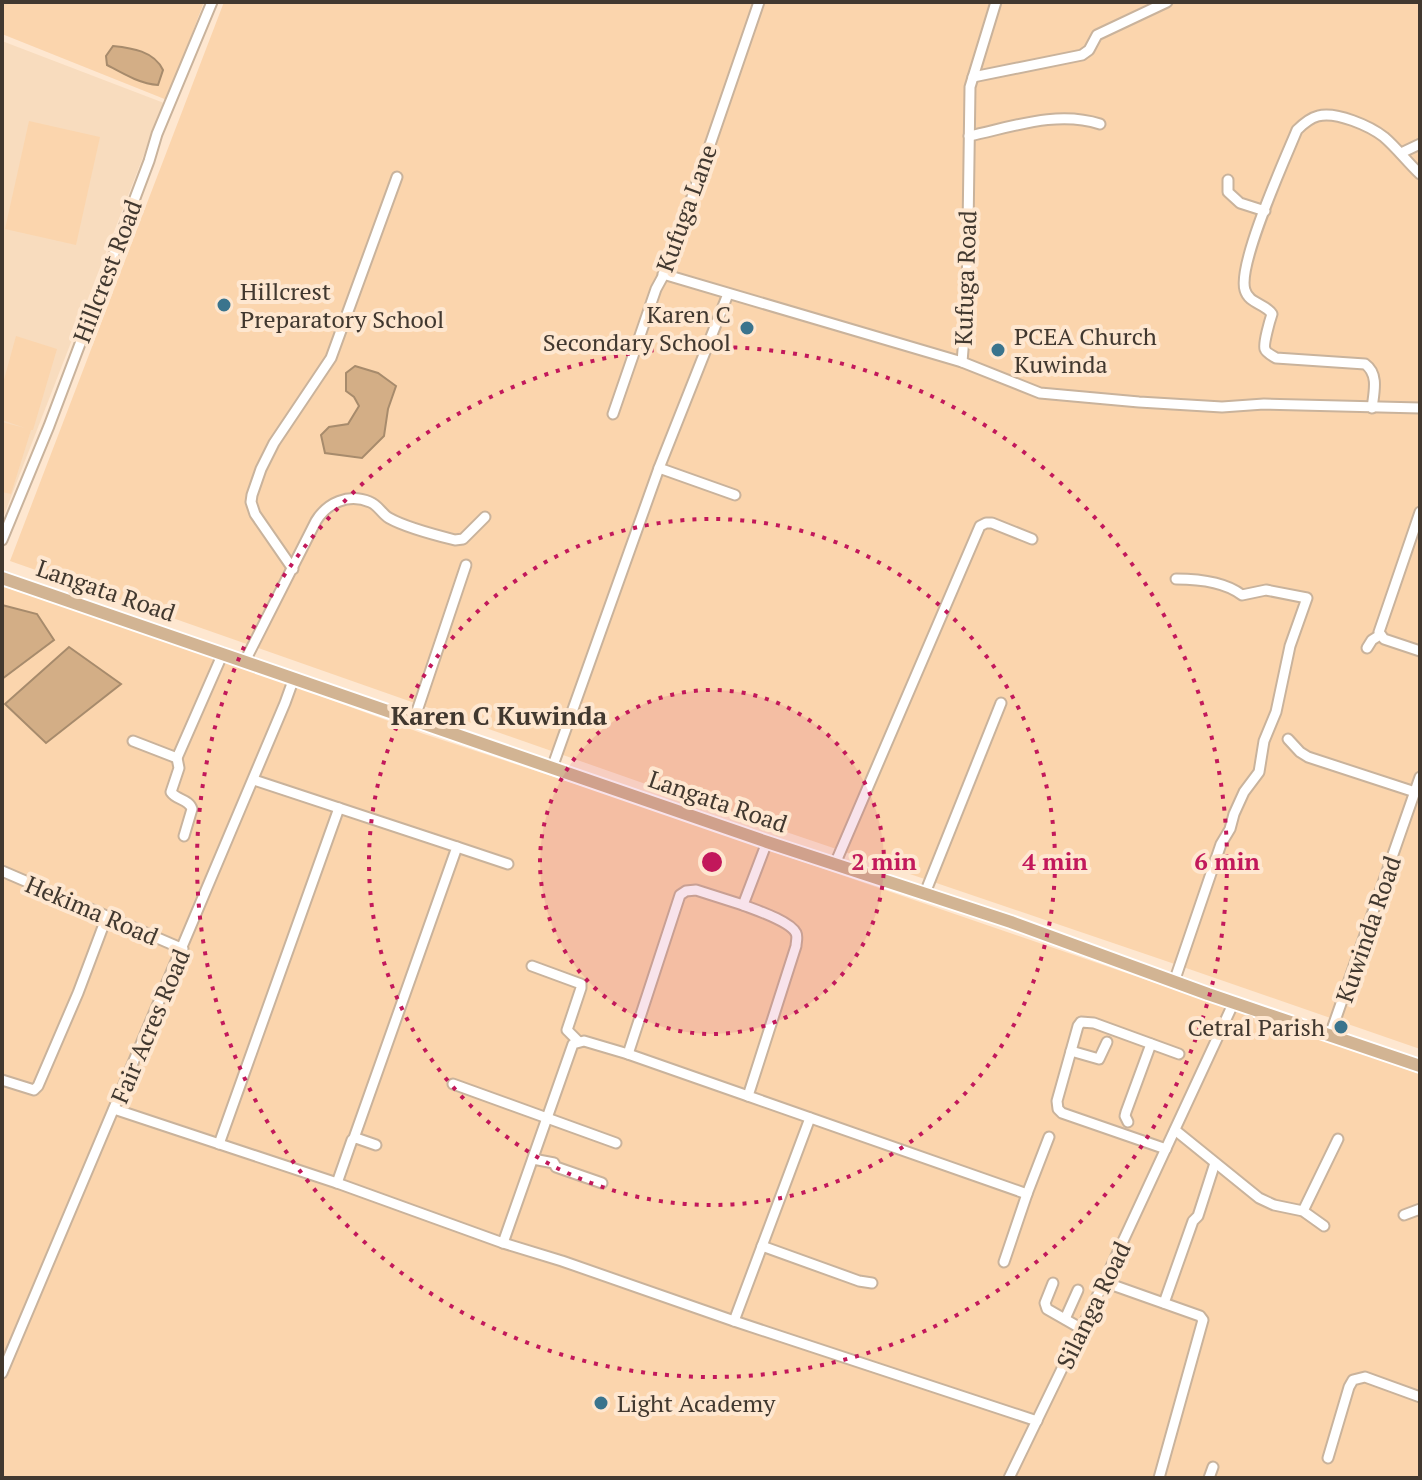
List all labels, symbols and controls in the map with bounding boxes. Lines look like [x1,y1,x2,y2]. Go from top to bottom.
street label: Kufuga Lane [648,140,724,276]
street label: Hillcrest Road [65,195,149,347]
street label: Kufuga Road [947,210,983,346]
place label: Hillcrest Preparatory School [240,275,444,335]
marker: Hillcrest Preparatory School [215,296,233,314]
place label: Karen C Secondary School [543,298,731,358]
marker: Karen C Secondary School [738,319,756,337]
place label: PCEA Church Kuwinda [1014,320,1157,380]
marker: PCEA Church Kuwinda [989,341,1007,359]
street label: Langata Road [32,551,180,629]
district label: Karen C Kuwinda [391,698,608,732]
street label: Langata Road [644,762,792,840]
text: 2 min [851,845,917,877]
text: 4 min [1022,845,1088,877]
text: 6 min [1194,845,1260,877]
centre of rings [698,848,726,876]
street label: Kuwinda Road [1328,851,1408,1007]
street label: Hekima Road [21,868,163,952]
street label: Fair Acres Road [103,944,197,1108]
place label: Cetral Parish [1187,1011,1325,1043]
marker: Cetral Parish [1332,1018,1350,1036]
street label: Silanga Road [1048,1236,1138,1374]
place label: Light Academy [617,1387,776,1419]
marker: Light Academy [592,1394,610,1412]

